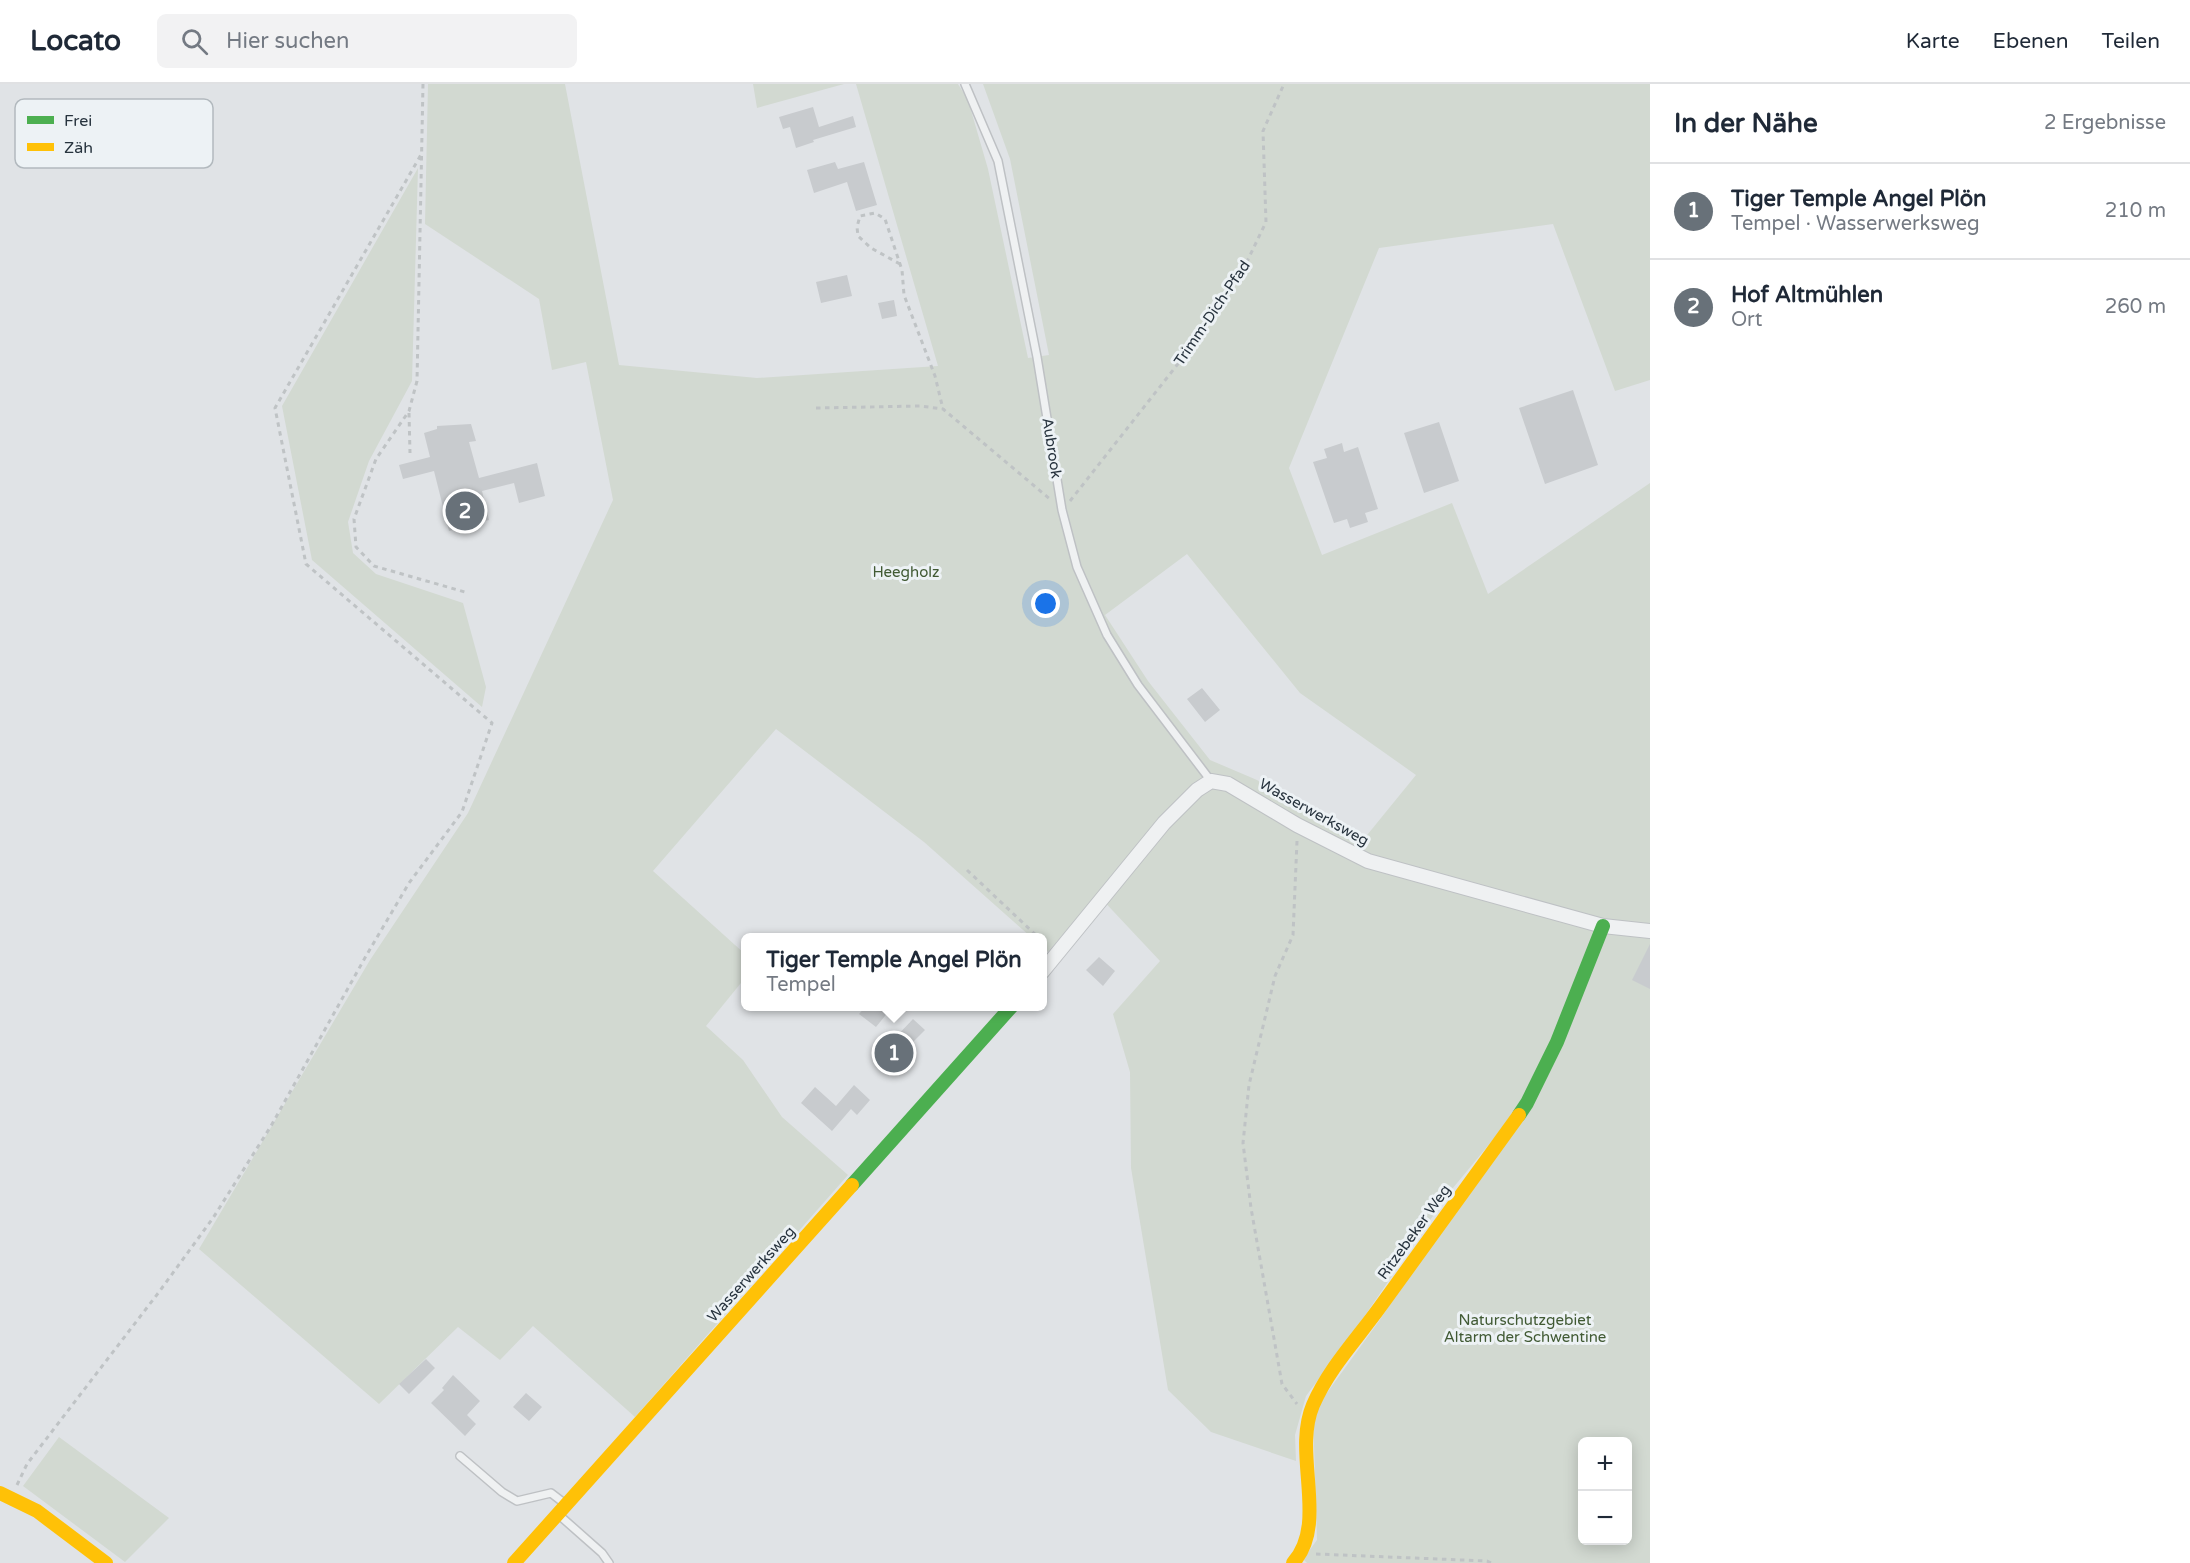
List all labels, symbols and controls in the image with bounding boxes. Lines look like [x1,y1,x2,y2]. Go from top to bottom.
search box [157,14,577,68]
text: Locato [30,24,121,58]
icon: search [178,25,211,58]
text: Hier suchen [226,28,349,54]
text: Karte [1906,29,1960,54]
text: Ebenen [1993,29,2069,54]
text: Teilen [2102,29,2160,54]
legend [15,99,213,168]
text: In der Nähe [1674,108,1818,139]
text: Frei [64,111,92,131]
text: 2 Ergebnisse [2044,111,2166,135]
text: Zäh [64,138,93,158]
text: Tiger Temple Angel Plön [1731,186,1986,212]
text: 1 [1687,199,1700,223]
text: 210 m [2105,199,2166,223]
text: Tempel · Wasserwerksweg [1731,212,1980,236]
street label: Trimm-Dich-Pfad [1170,257,1254,369]
text: Hof Altmühlen [1731,282,1883,308]
text: 2 [1687,295,1700,319]
text: 260 m [2105,295,2166,319]
text: Ort [1731,308,1762,332]
street label: Aubrook [1038,416,1066,480]
pin: 2 [446,488,484,534]
park label: Heegholz [872,563,940,581]
your location [1031,589,1060,618]
street label: Wasserwerksweg [1256,774,1372,850]
popup [741,933,1047,1011]
text: Tiger Temple Angel Plön [766,947,1022,973]
text: Tempel [766,973,836,997]
pin: 1 [874,1030,914,1076]
street label: Ritzebeker Weg [1374,1181,1454,1283]
street label: Wasserwerksweg [703,1222,799,1326]
park label: Naturschutzgebiet Altarm der Schwentine [1444,1311,1606,1346]
map controls [1578,1437,1632,1545]
button: + [1578,1437,1632,1491]
button: − [1578,1491,1632,1545]

